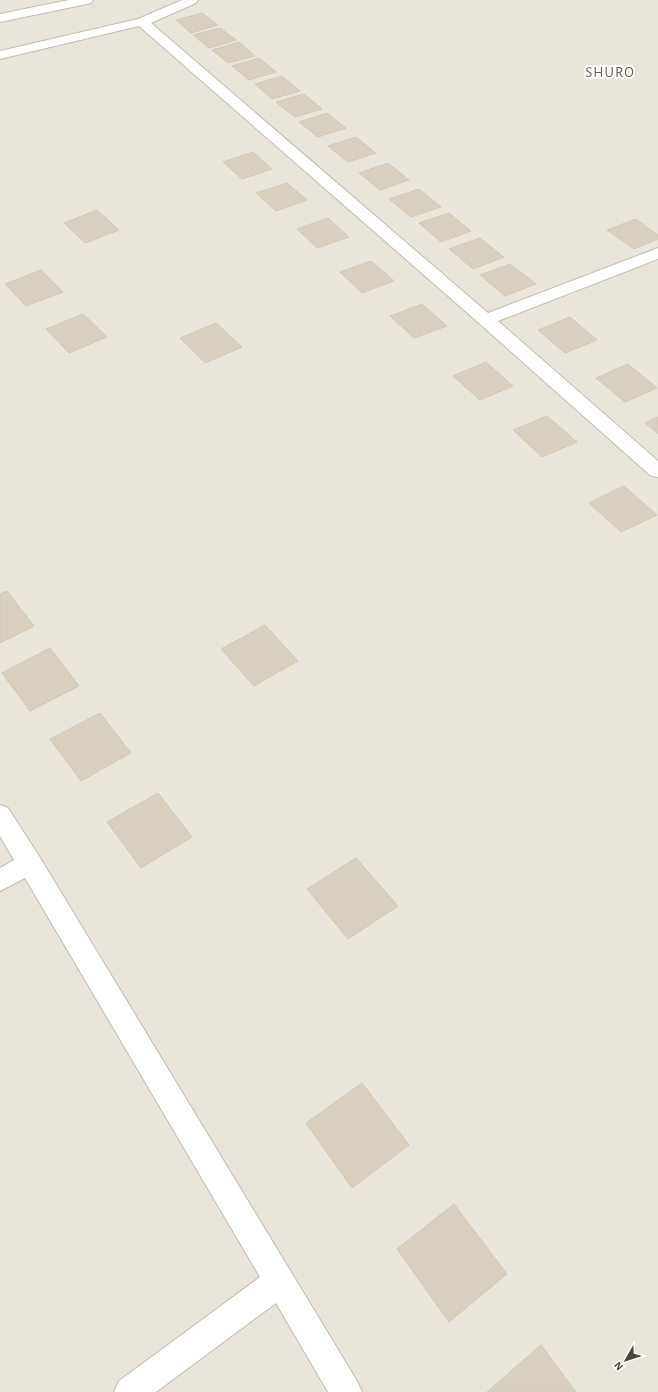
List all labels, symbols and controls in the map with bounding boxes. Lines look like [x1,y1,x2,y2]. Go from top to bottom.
district label: SHURO [585,65,635,80]
north arrow [606,1340,646,1380]
text: N [612,1360,625,1372]

